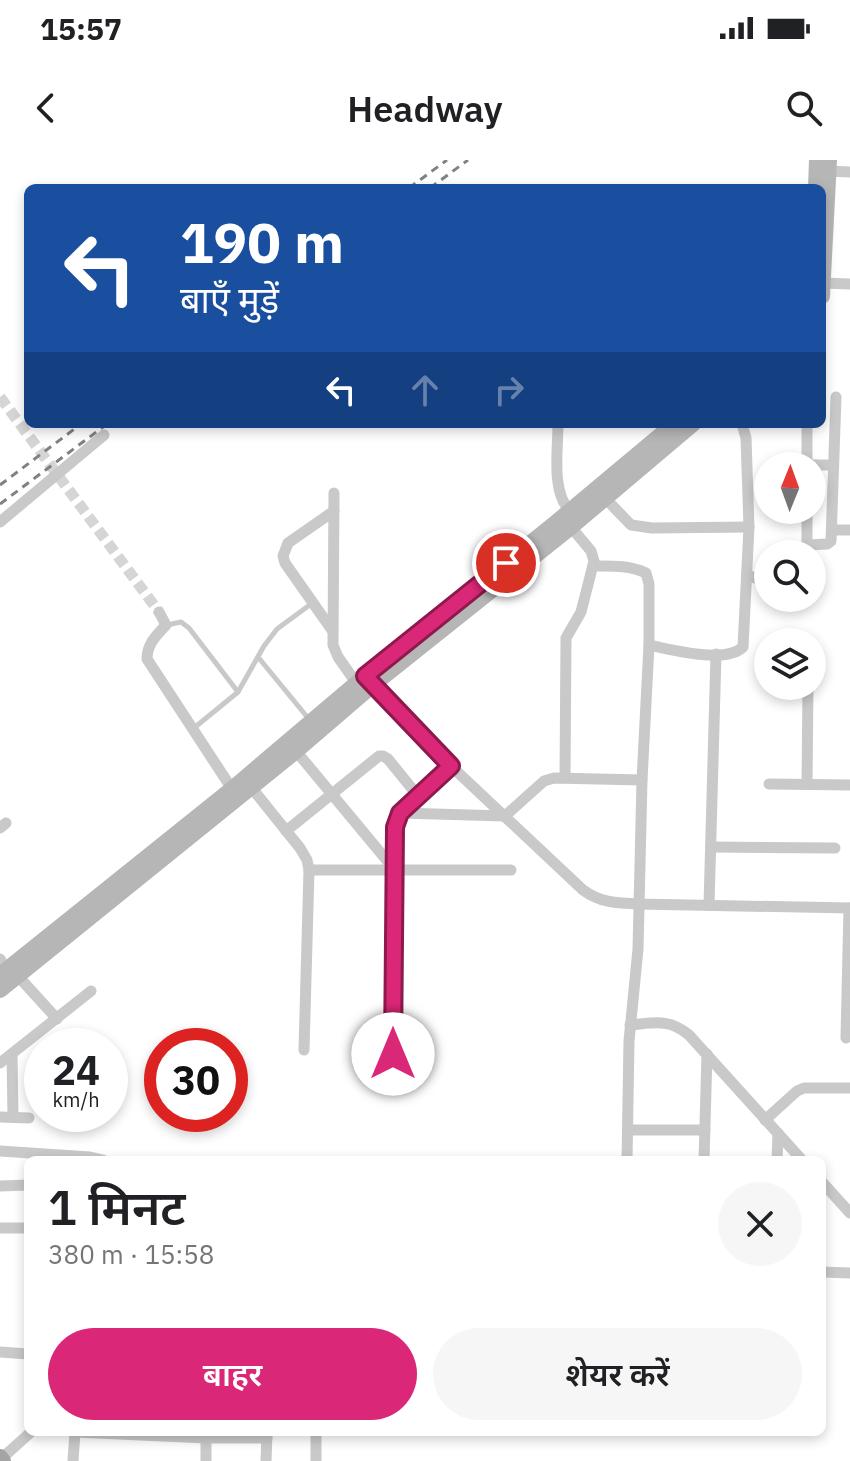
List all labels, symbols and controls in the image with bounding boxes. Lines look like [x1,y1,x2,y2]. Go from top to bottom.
text: 15:57 [40,9,122,48]
text: Headway [347,85,503,132]
icon: back [24,86,68,130]
icon: search [782,86,826,130]
text: 190 m [180,206,344,278]
icon: left [48,216,152,320]
text: बाएँ मुड़ें [180,276,279,323]
icon: left [319,368,363,412]
icon: ahead [403,368,447,412]
icon: right [487,368,531,412]
north arrow [754,452,826,524]
map controls [754,452,826,700]
pin [472,529,540,597]
button: search [754,540,826,612]
icon: arrive [484,541,528,585]
button: layers [754,628,826,700]
position arrow [351,1012,435,1096]
speed limit sign: 30 [144,1028,248,1132]
text: 24 [52,1044,100,1096]
text: km/h [52,1086,100,1113]
text: 1 मिनट [48,1176,186,1238]
button: close [718,1182,802,1266]
text: 380 m · 15:58 [48,1237,214,1271]
button: बाहर [48,1328,417,1420]
button: शेयर करें [433,1328,802,1420]

